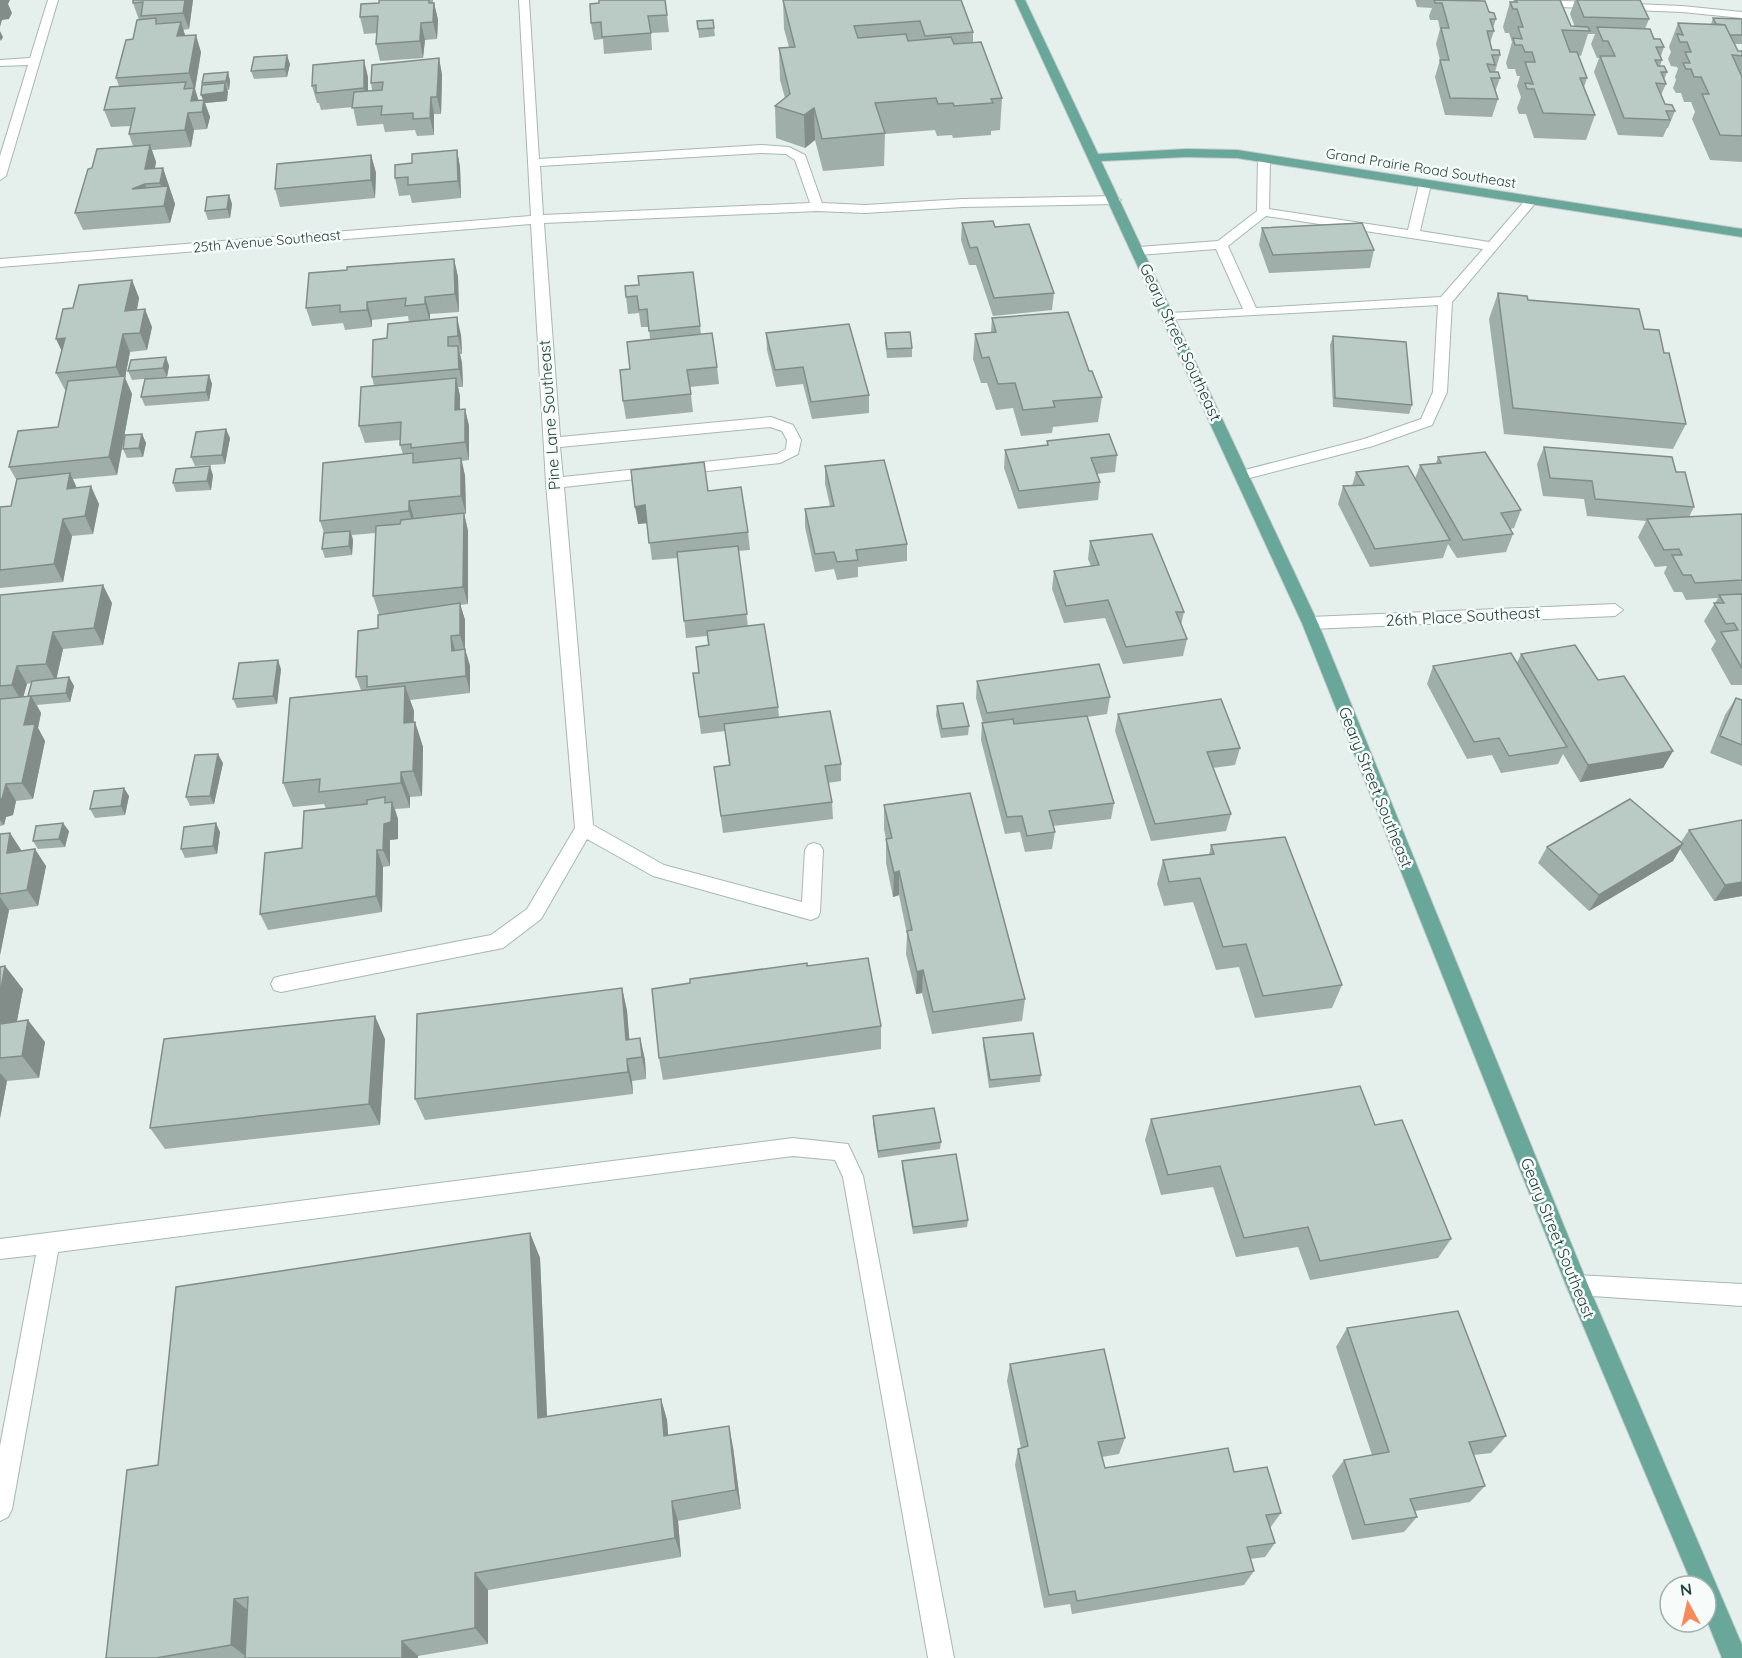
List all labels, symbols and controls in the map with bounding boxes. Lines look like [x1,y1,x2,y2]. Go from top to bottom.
street label: Grand Prairie Road Southeast [1325,144,1518,192]
street label: 25th Avenue Southeast [192,226,342,256]
street label: Geary Street Southeast [1136,260,1226,424]
street label: Pine Lane Southeast [534,339,564,491]
street label: 26th Place Southeast [1385,602,1541,630]
street label: Geary Street Southeast [1335,704,1417,870]
street label: Geary Street Southeast [1517,1155,1599,1321]
north arrow [1658,1574,1718,1634]
text: N [1679,1578,1693,1600]

